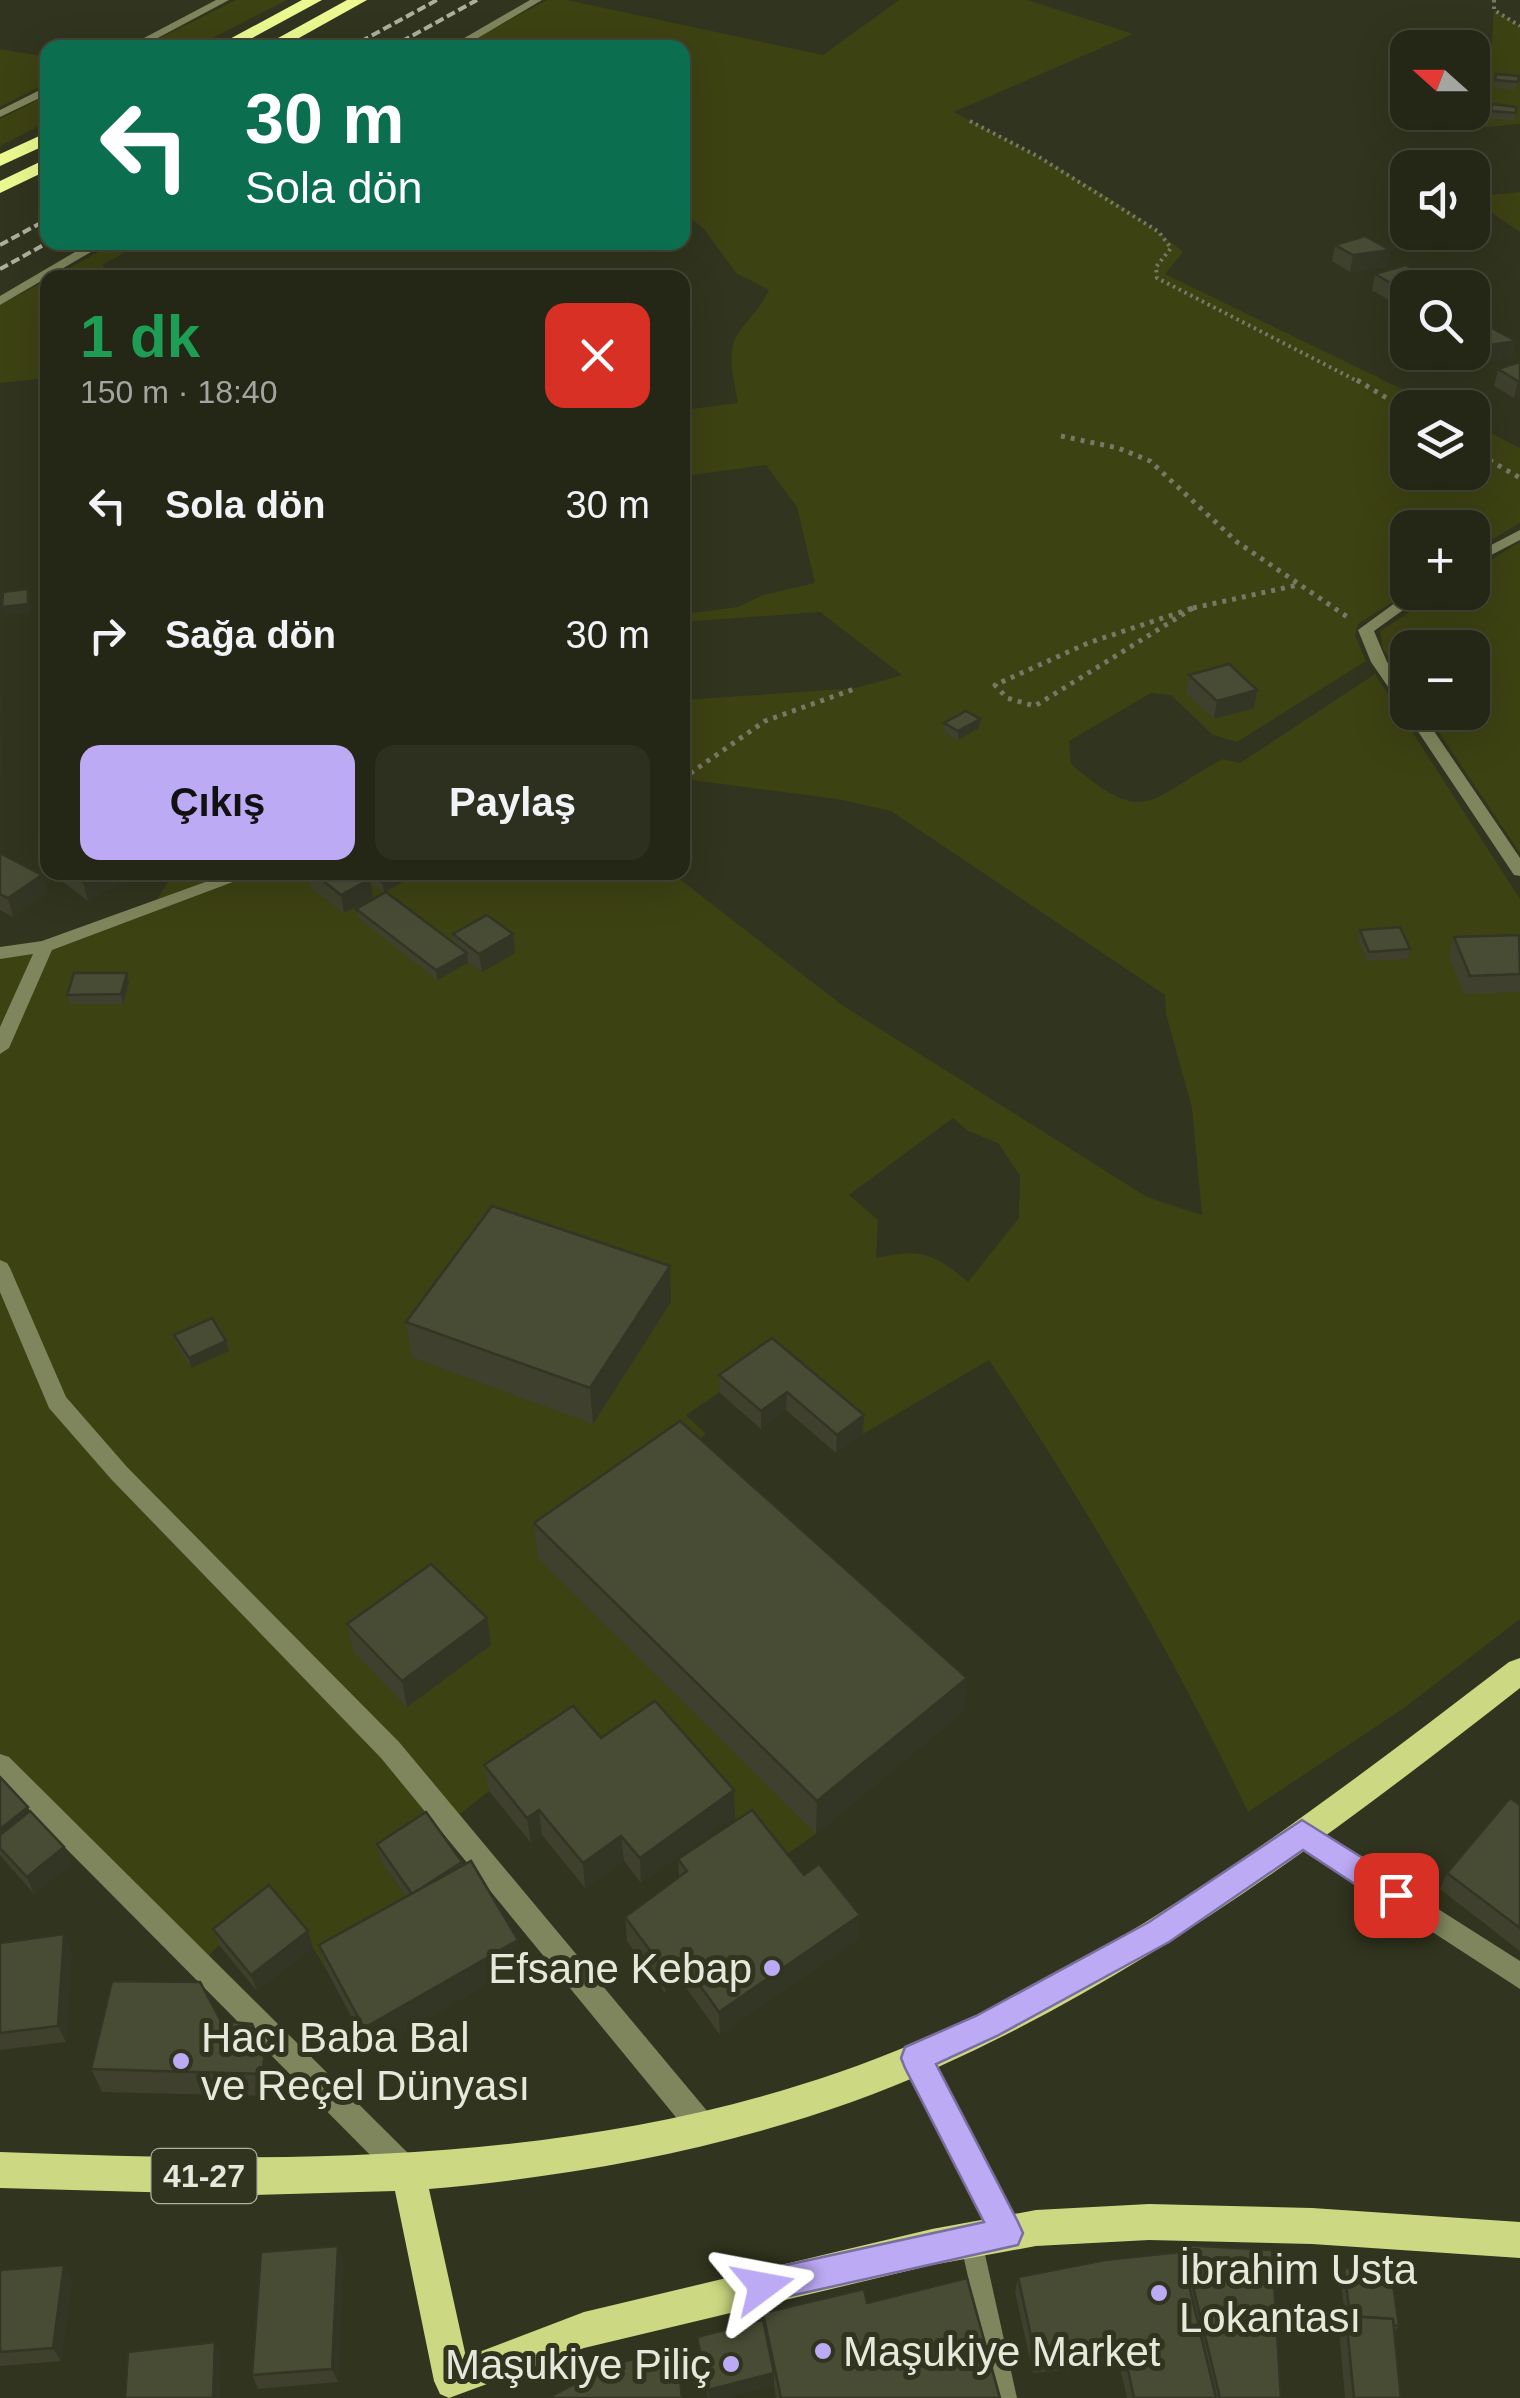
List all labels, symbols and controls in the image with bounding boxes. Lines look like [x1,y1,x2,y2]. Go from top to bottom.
north arrow [1390,30,1490,130]
map controls [1390,30,1490,730]
icon: left [80,80,210,210]
text: 30 m [245,80,405,158]
button: sound [1390,150,1490,250]
text: Sola dön [245,162,423,213]
button: search [1390,270,1490,370]
text: 1 dk [80,303,200,370]
button: close [545,303,650,408]
text: 150 m · 18:40 [80,374,277,410]
button: layers [1390,390,1490,490]
icon: left [80,478,135,533]
text: Sola dön [165,484,325,526]
text: 30 m [566,484,650,526]
button: + [1390,510,1490,610]
icon: right [80,608,135,663]
text: Sağa dön [165,614,336,656]
text: 30 m [566,614,650,656]
button: − [1390,630,1490,730]
button: Çıkış [80,745,355,860]
button: Paylaş [375,745,650,860]
pin [1354,1853,1439,1938]
icon: arrive [1369,1868,1424,1923]
place label: Efsane Kebap [488,1945,752,1992]
marker: Efsane Kebap [761,1957,783,1979]
place label: Hacı Baba Bal ve Reçel Dünyası [201,2014,530,2109]
marker: Hacı Baba Bal ve Reçel Dünyası [170,2050,192,2072]
road number: 41-27 [152,2149,256,2203]
position arrow [711,2234,815,2338]
place label: İbrahim Usta Lokantası [1179,2246,1418,2341]
marker: İbrahim Usta Lokantası [1148,2282,1170,2304]
place label: Maşukiye Market [843,2328,1161,2375]
marker: Maşukiye Market [812,2340,834,2362]
place label: Maşukiye Piliç [445,2341,711,2388]
marker: Maşukiye Piliç [720,2353,742,2375]

